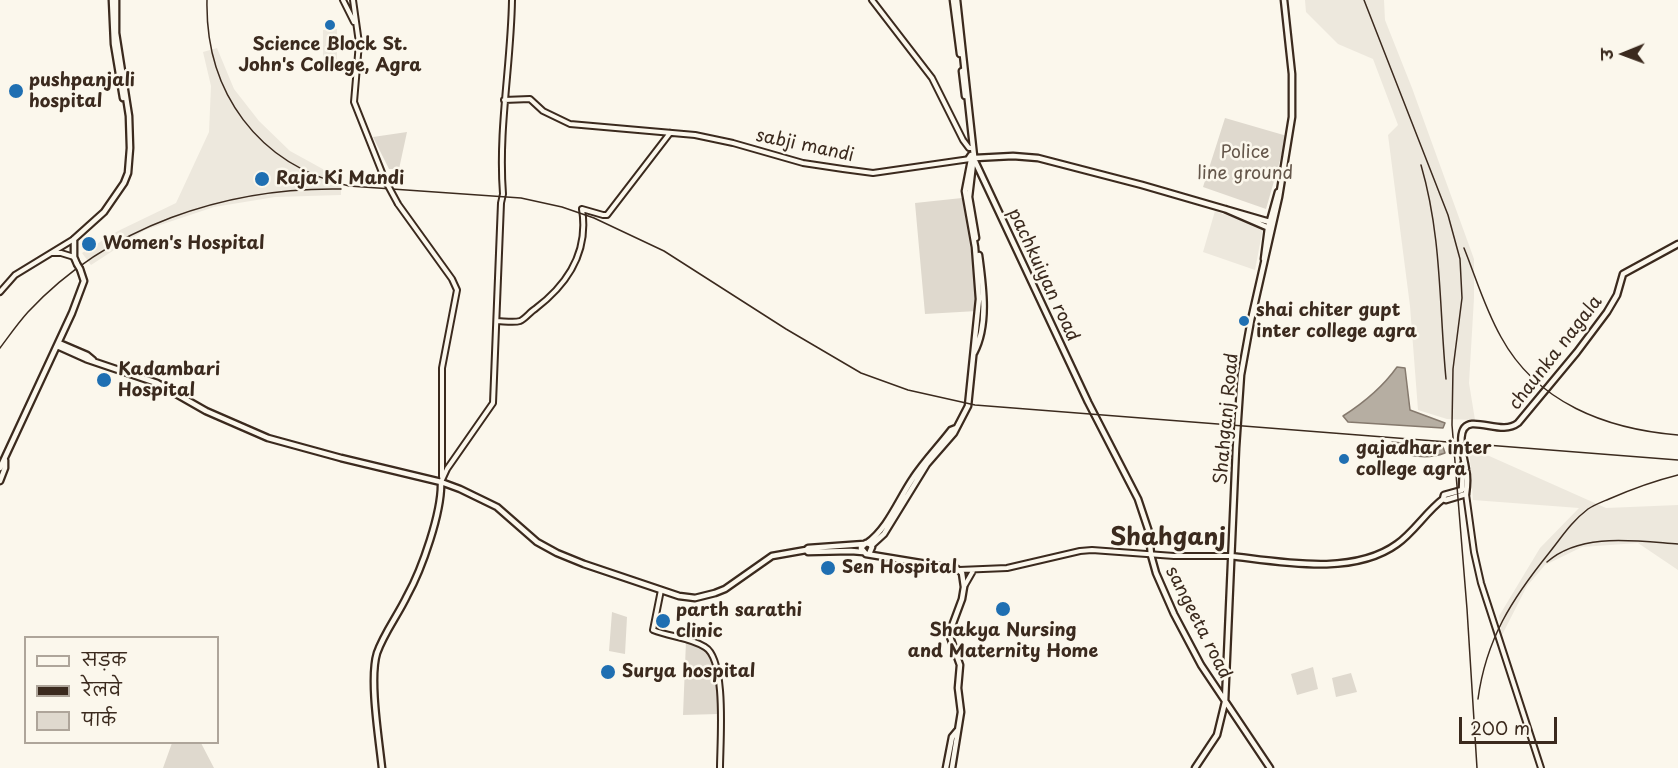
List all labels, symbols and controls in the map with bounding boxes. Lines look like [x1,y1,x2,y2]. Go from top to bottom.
marker: Science Block St. John's College, Agra [323,18,337,32]
north arrow [1594,24,1654,84]
place label: Science Block St. John's College, Agra [238,34,422,76]
text: उ [1594,49,1618,60]
place label: pushpanjali hospital [29,70,135,112]
marker: pushpanjali hospital [7,82,25,100]
street label: sabji mandi [754,125,856,167]
park label: Police line ground [1197,142,1293,184]
place label: Raja Ki Mandi [276,168,404,190]
marker: Raja Ki Mandi [253,170,271,188]
street label: pachkuiyan road [1003,205,1083,345]
place label: Women's Hospital [103,233,265,255]
marker: Women's Hospital [80,235,98,253]
street label: chaunka nagala [1505,292,1607,414]
place label: shai chiter gupt inter college agra [1256,300,1417,342]
marker: shai chiter gupt inter college agra [1237,314,1251,328]
street label: Shahganj Road [1210,352,1244,486]
place label: Kadambari Hospital [118,359,220,401]
marker: Kadambari Hospital [95,371,113,389]
place label: gajadhar inter college agra [1356,438,1492,480]
marker: gajadhar inter college agra [1337,452,1351,466]
district label: Shahganj [1110,524,1226,552]
place label: Sen Hospital [842,557,957,579]
marker: Sen Hospital [819,559,837,577]
street label: sangeeta road [1160,563,1236,683]
place label: parth sarathi clinic [676,600,802,642]
marker: Shakya Nursing and Maternity Home [994,600,1012,618]
marker: parth sarathi clinic [654,612,672,630]
place label: Shakya Nursing and Maternity Home [908,620,1098,662]
legend [24,636,219,744]
text: सड़क [82,645,126,672]
place label: Surya hospital [622,661,755,683]
marker: Surya hospital [599,663,617,681]
text: रेलवे [82,675,122,702]
text: पार्क [82,705,116,732]
scale bar [1462,705,1560,743]
text: 200 m [1470,714,1530,741]

